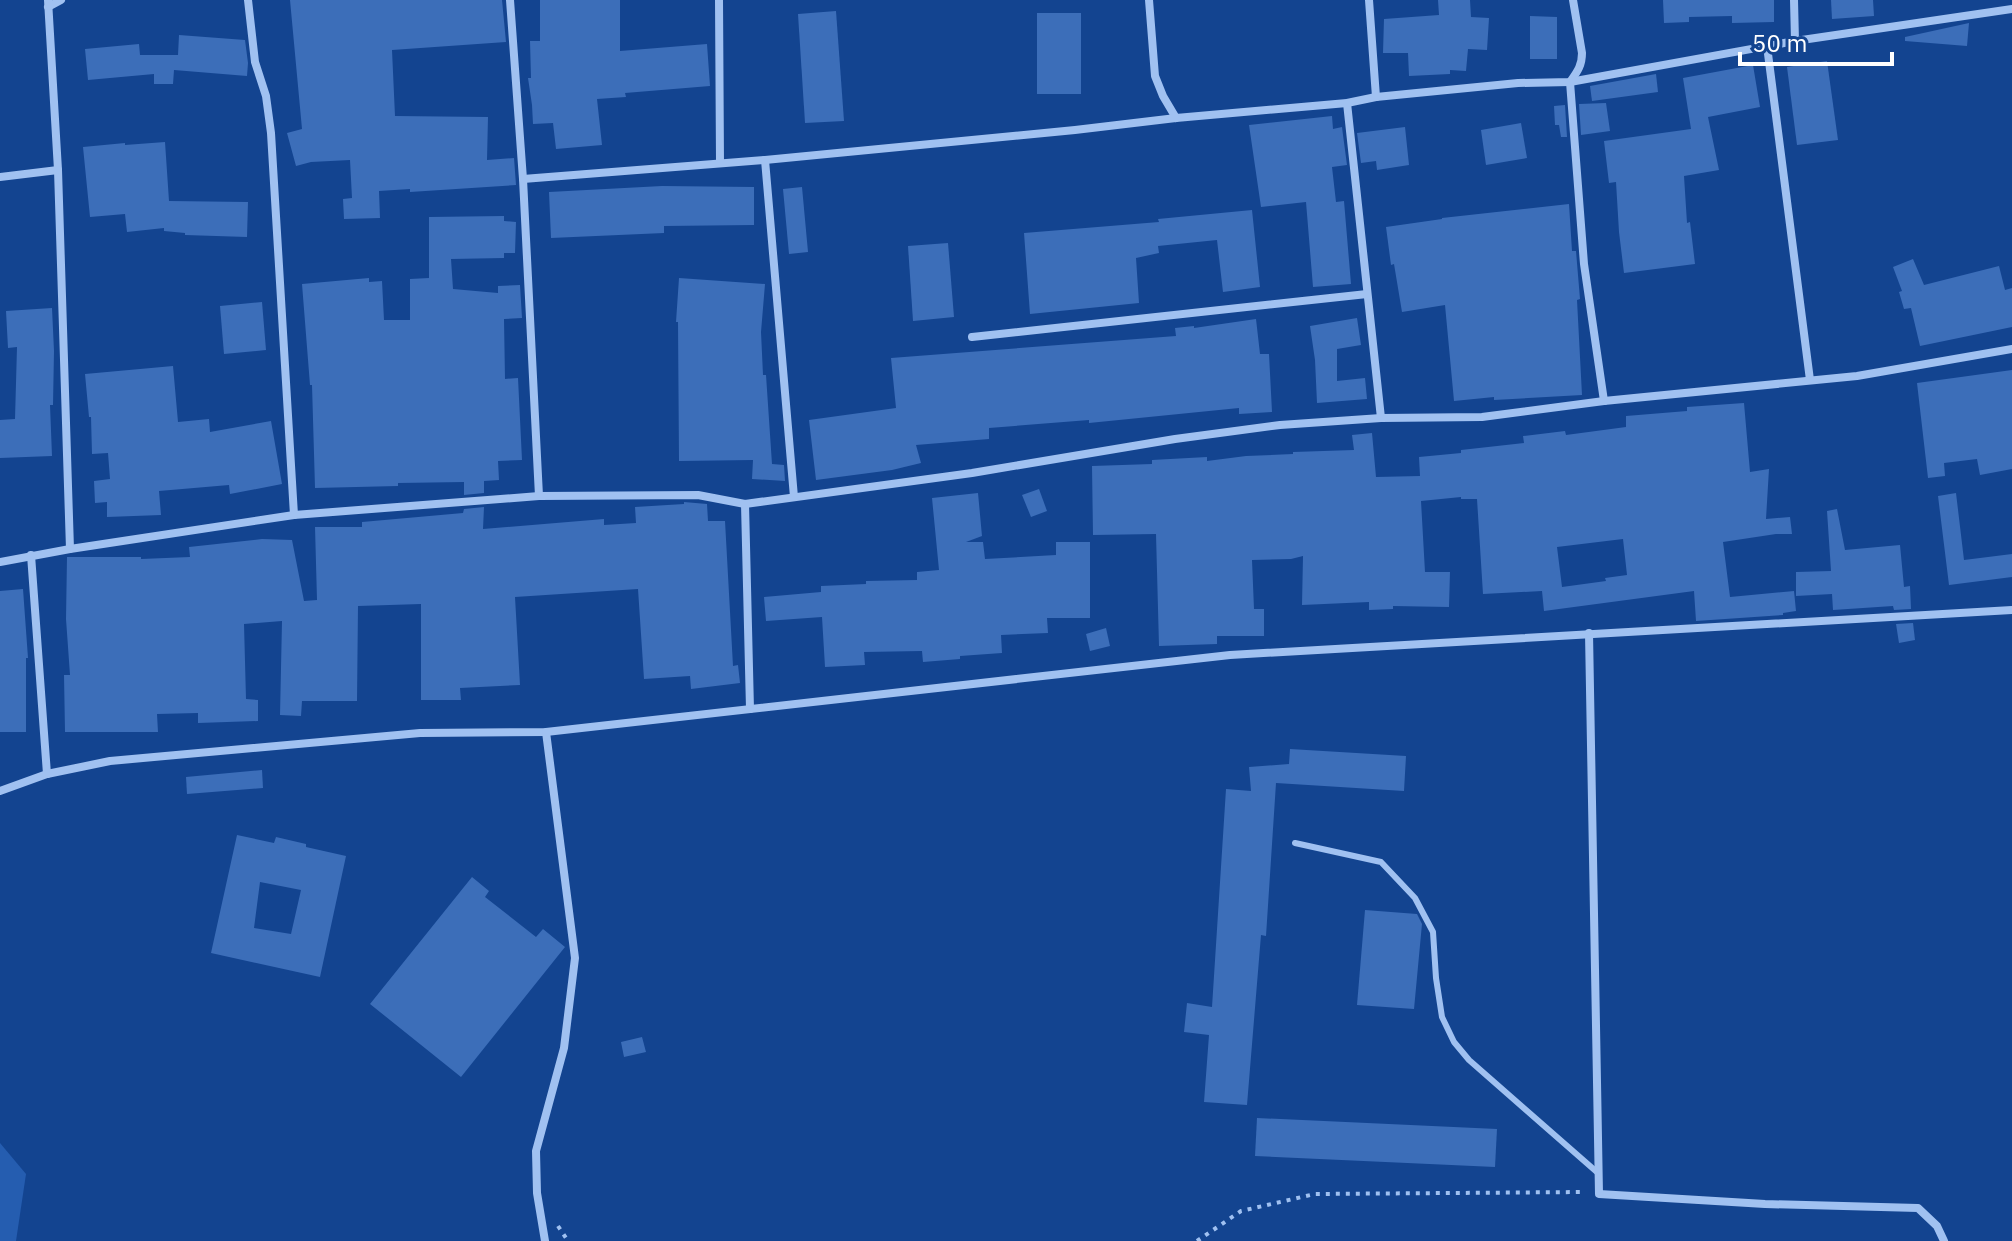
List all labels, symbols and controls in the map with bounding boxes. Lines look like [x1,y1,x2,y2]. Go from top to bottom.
scale bar [1740,16,1892,66]
text: 50 m [1752,27,1807,59]

